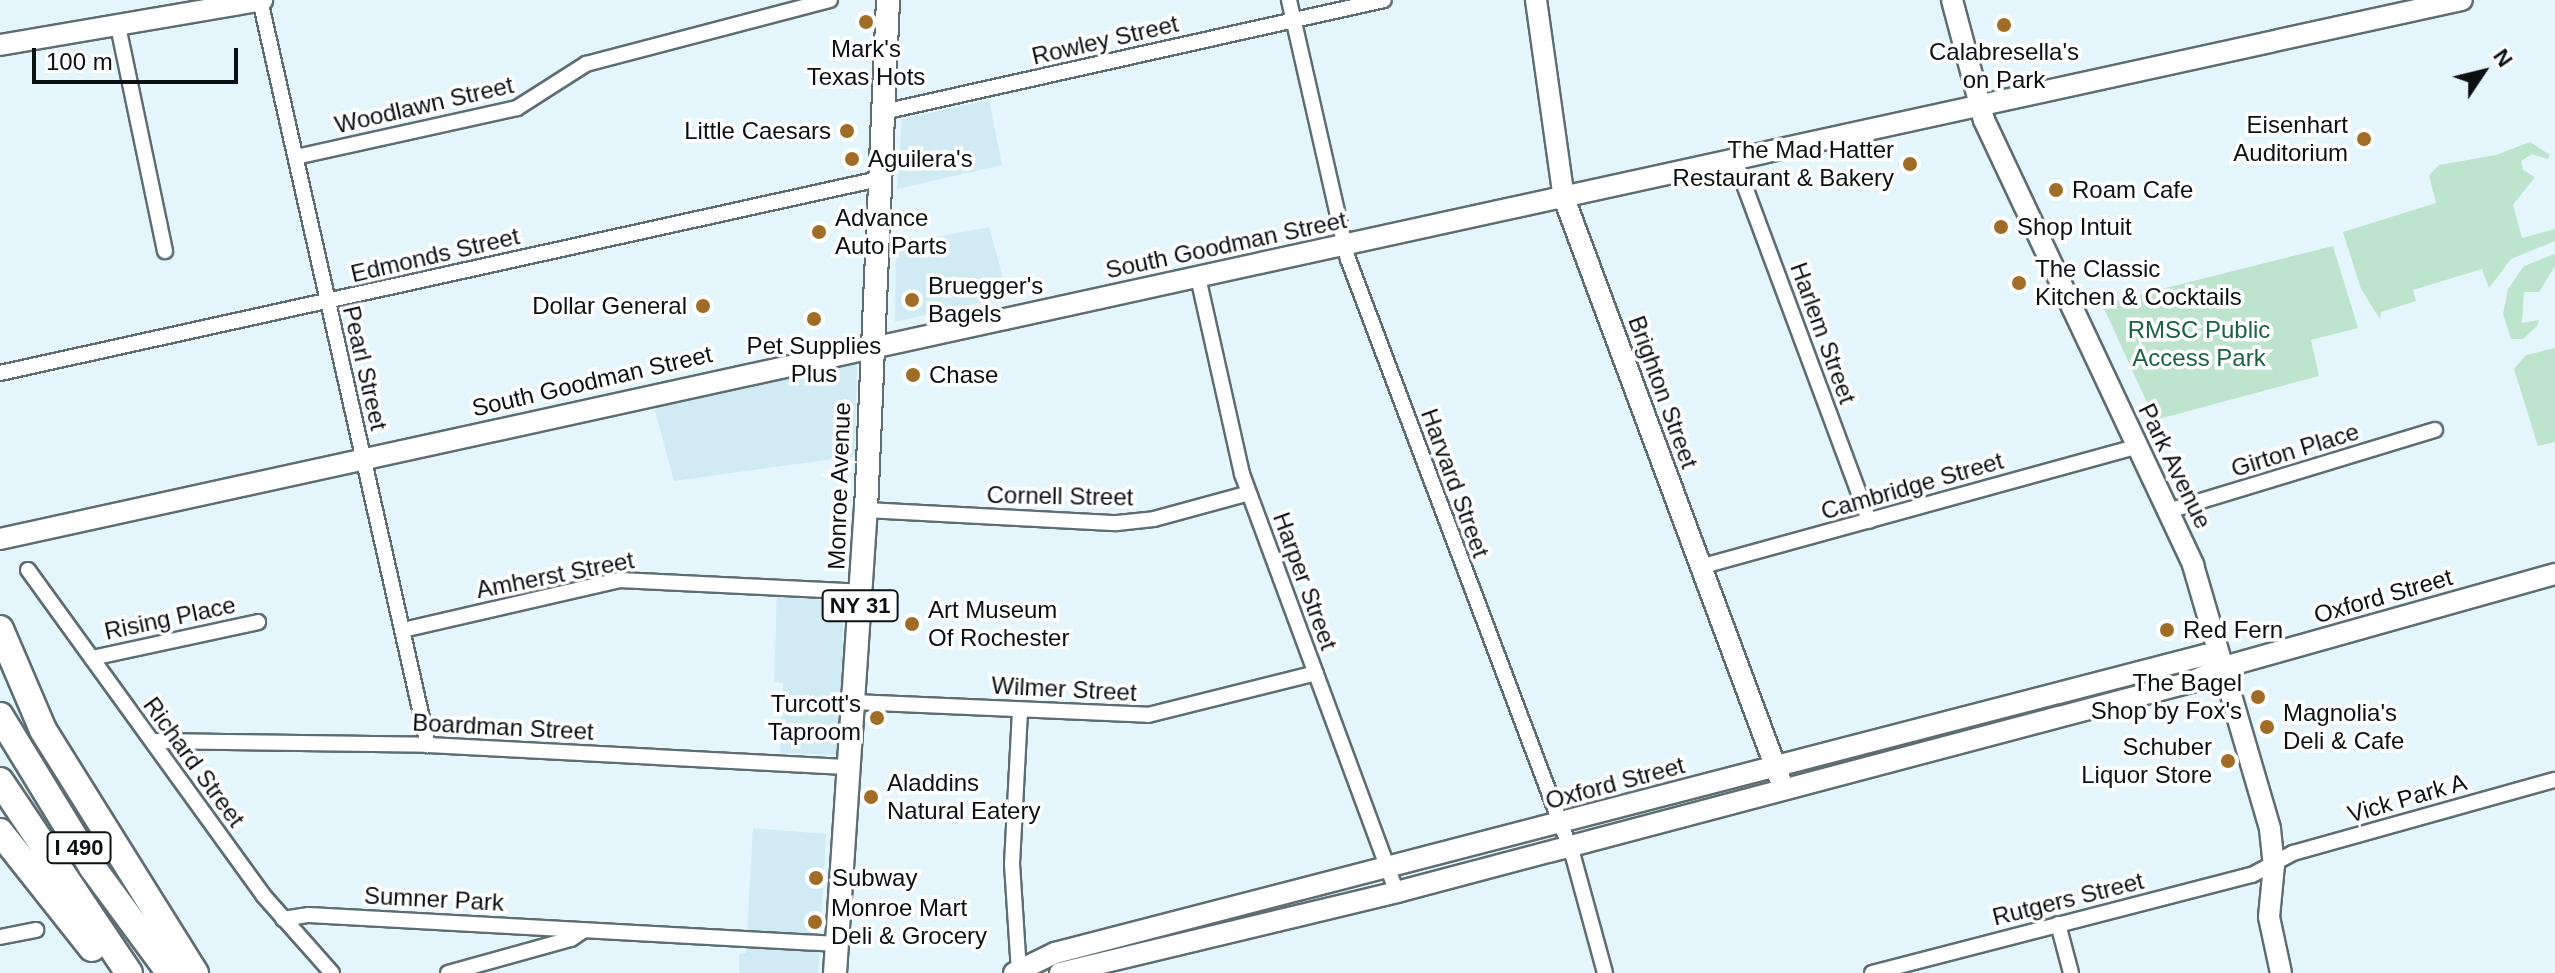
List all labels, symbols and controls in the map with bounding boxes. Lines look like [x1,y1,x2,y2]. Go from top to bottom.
street label: Rowley Street [1029,9,1181,71]
marker: Mark's Texas Hots [857,13,875,31]
marker: Calabresella's on Park [1995,16,2013,34]
scale bar [36,32,242,82]
north arrow [2443,32,2523,112]
place label: Mark's Texas Hots [807,35,925,91]
place label: Calabresella's on Park [1929,38,2079,94]
text: N [2488,44,2518,72]
text: 100 m [46,48,113,75]
street label: Woodlawn Street [332,70,516,140]
place label: Eisenhart Auditorium [2233,111,2348,167]
place label: Little Caesars [684,117,831,145]
marker: Little Caesars [838,122,856,140]
marker: Eisenhart Auditorium [2355,130,2373,148]
place label: The Mad Hatter Restaurant & Bakery [1673,136,1894,192]
place label: Aguilera's [868,145,973,173]
marker: Aguilera's [843,150,861,168]
marker: The Mad Hatter Restaurant & Bakery [1901,155,1919,173]
place label: Roam Cafe [2072,176,2193,204]
marker: Roam Cafe [2047,181,2065,199]
place label: Advance Auto Parts [835,204,947,260]
street label: South Goodman Street [1103,205,1349,285]
place label: Shop Intuit [2017,213,2132,241]
marker: Shop Intuit [1992,218,2010,236]
street label: Edmonds Street [348,222,522,288]
marker: Advance Auto Parts [810,223,828,241]
place label: The Classic Kitchen & Cocktails [2035,255,2242,311]
street label: Harlem Street [1784,259,1862,407]
place label: Bruegger's Bagels [928,272,1043,328]
marker: The Classic Kitchen & Cocktails [2010,274,2028,292]
marker: Bruegger's Bagels [903,291,921,309]
place label: Dollar General [532,292,687,320]
marker: Dollar General [694,297,712,315]
street label: Pearl Street [337,303,393,433]
marker: Pet Supplies Plus [805,310,823,328]
street label: Brighton Street [1622,312,1704,472]
park label: RMSC Public Access Park [2128,316,2270,372]
place label: Pet Supplies Plus [747,332,881,388]
street label: South Goodman Street [469,339,715,423]
place label: Chase [929,361,998,389]
marker: Chase [904,366,922,384]
street label: Park Avenue [2132,398,2218,534]
street label: Monroe Avenue [822,401,856,571]
street label: Harvard Street [1415,405,1495,561]
street label: Girton Place [2228,417,2362,483]
street label: Cambridge Street [1818,446,2006,526]
street label: Cornell Street [986,480,1134,512]
street label: Harper Street [1267,508,1343,654]
street label: Amherst Street [474,546,636,604]
street label: Oxford Street [2310,562,2456,630]
road number: NY 31 [820,588,900,624]
street label: Rising Place [102,590,238,646]
place label: Art Museum Of Rochester [928,596,1069,652]
marker: Art Museum Of Rochester [903,615,921,633]
place label: Red Fern [2183,616,2283,644]
marker: Red Fern [2158,621,2176,639]
place label: The Bagel Shop by Fox's [2091,669,2242,725]
street label: Wilmer Street [991,671,1137,707]
marker: The Bagel Shop by Fox's [2249,688,2267,706]
place label: Turcott's Taproom [768,690,861,746]
street label: Richard Street [137,691,251,833]
place label: Magnolia's Deli & Cafe [2283,699,2404,755]
street label: Boardman Street [412,708,594,746]
marker: Turcott's Taproom [868,709,886,727]
marker: Magnolia's Deli & Cafe [2258,718,2276,736]
place label: Schuber Liquor Store [2081,733,2212,789]
street label: Oxford Street [1542,751,1688,815]
marker: Schuber Liquor Store [2219,752,2237,770]
street label: Vick Park A [2344,767,2470,829]
place label: Aladdins Natural Eatery [887,769,1040,825]
marker: Aladdins Natural Eatery [862,788,880,806]
road number: I 490 [45,830,113,866]
place label: Subway [832,864,917,892]
street label: Rutgers Street [1989,866,2147,932]
marker: Subway [807,869,825,887]
street label: Sumner Park [363,881,505,917]
place label: Monroe Mart Deli & Grocery [831,894,987,950]
marker: Monroe Mart Deli & Grocery [806,913,824,931]

